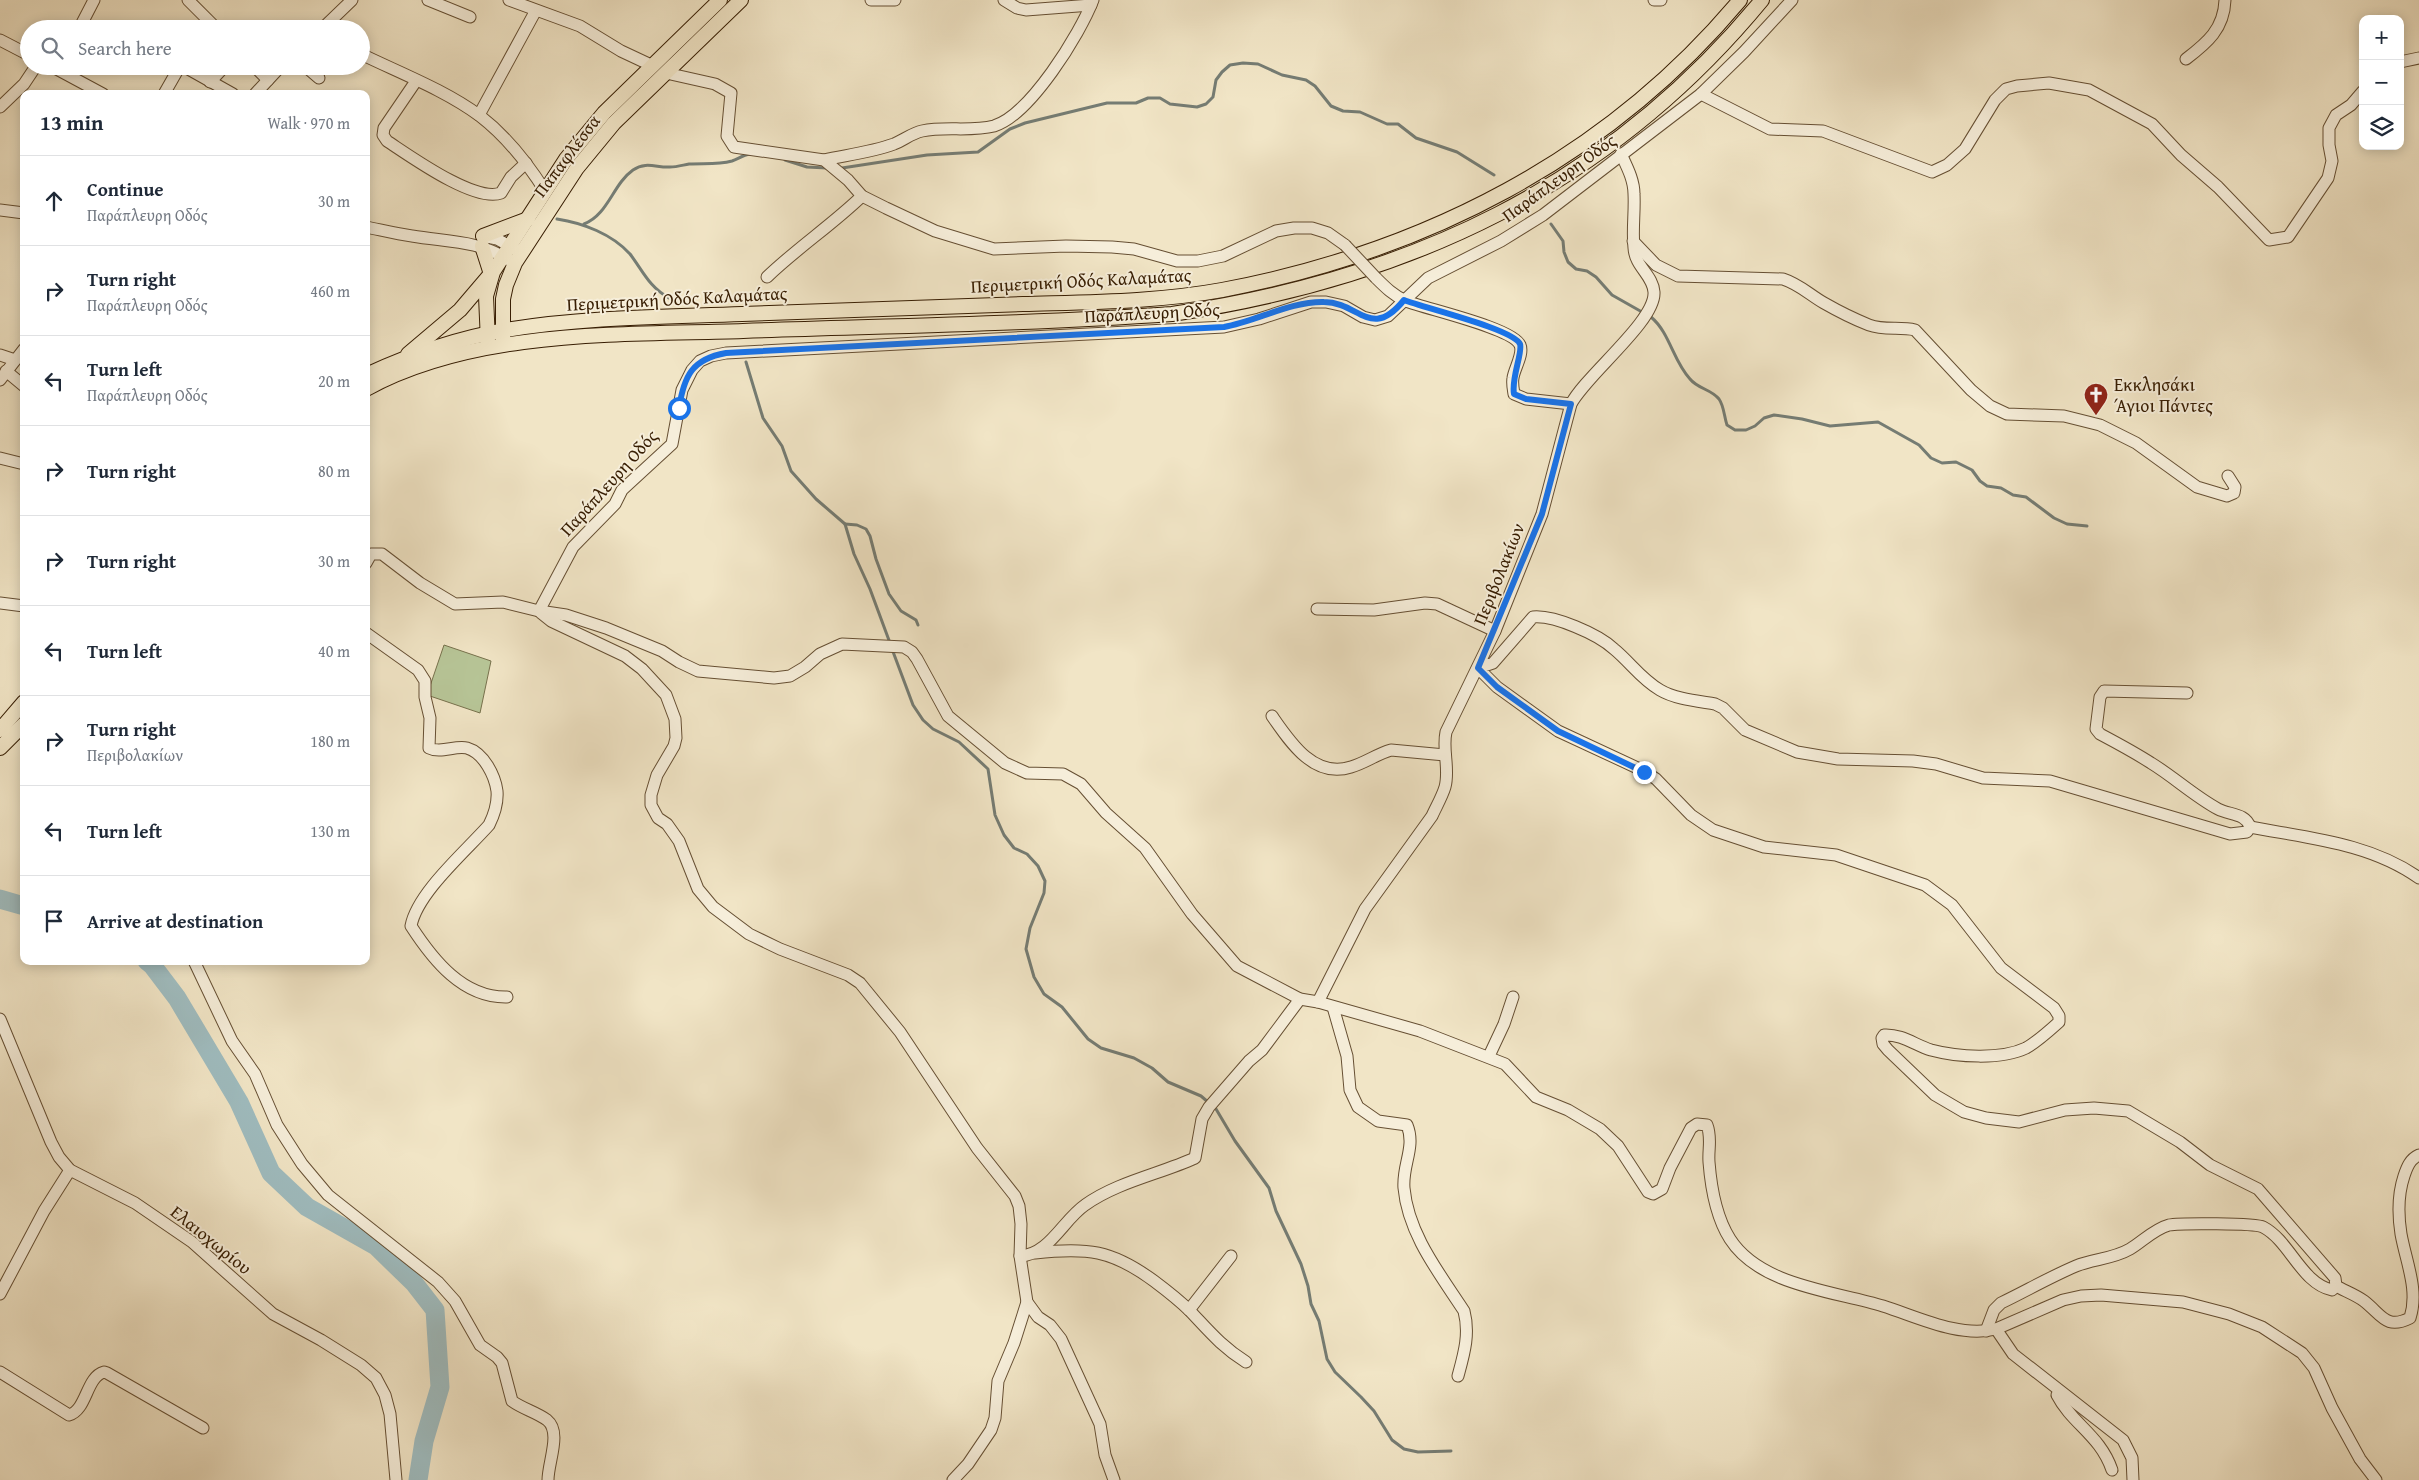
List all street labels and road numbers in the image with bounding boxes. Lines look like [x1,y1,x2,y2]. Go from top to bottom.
street label: Παπαφλέσσα [527,109,607,203]
street label: Παράπλευρη Οδός [1496,127,1622,228]
street label: Περιμετρική Οδός Καλαμάτας [970,261,1192,300]
street label: Περιμετρική Οδός Καλαμάτας [566,279,788,318]
street label: Παράπλευρη Οδός [1084,295,1221,330]
street label: Παράπλευρη Οδός [553,423,664,542]
street label: Περιβολακίων [1466,519,1531,629]
street label: Ελαιοχωρίου [165,1198,258,1281]

